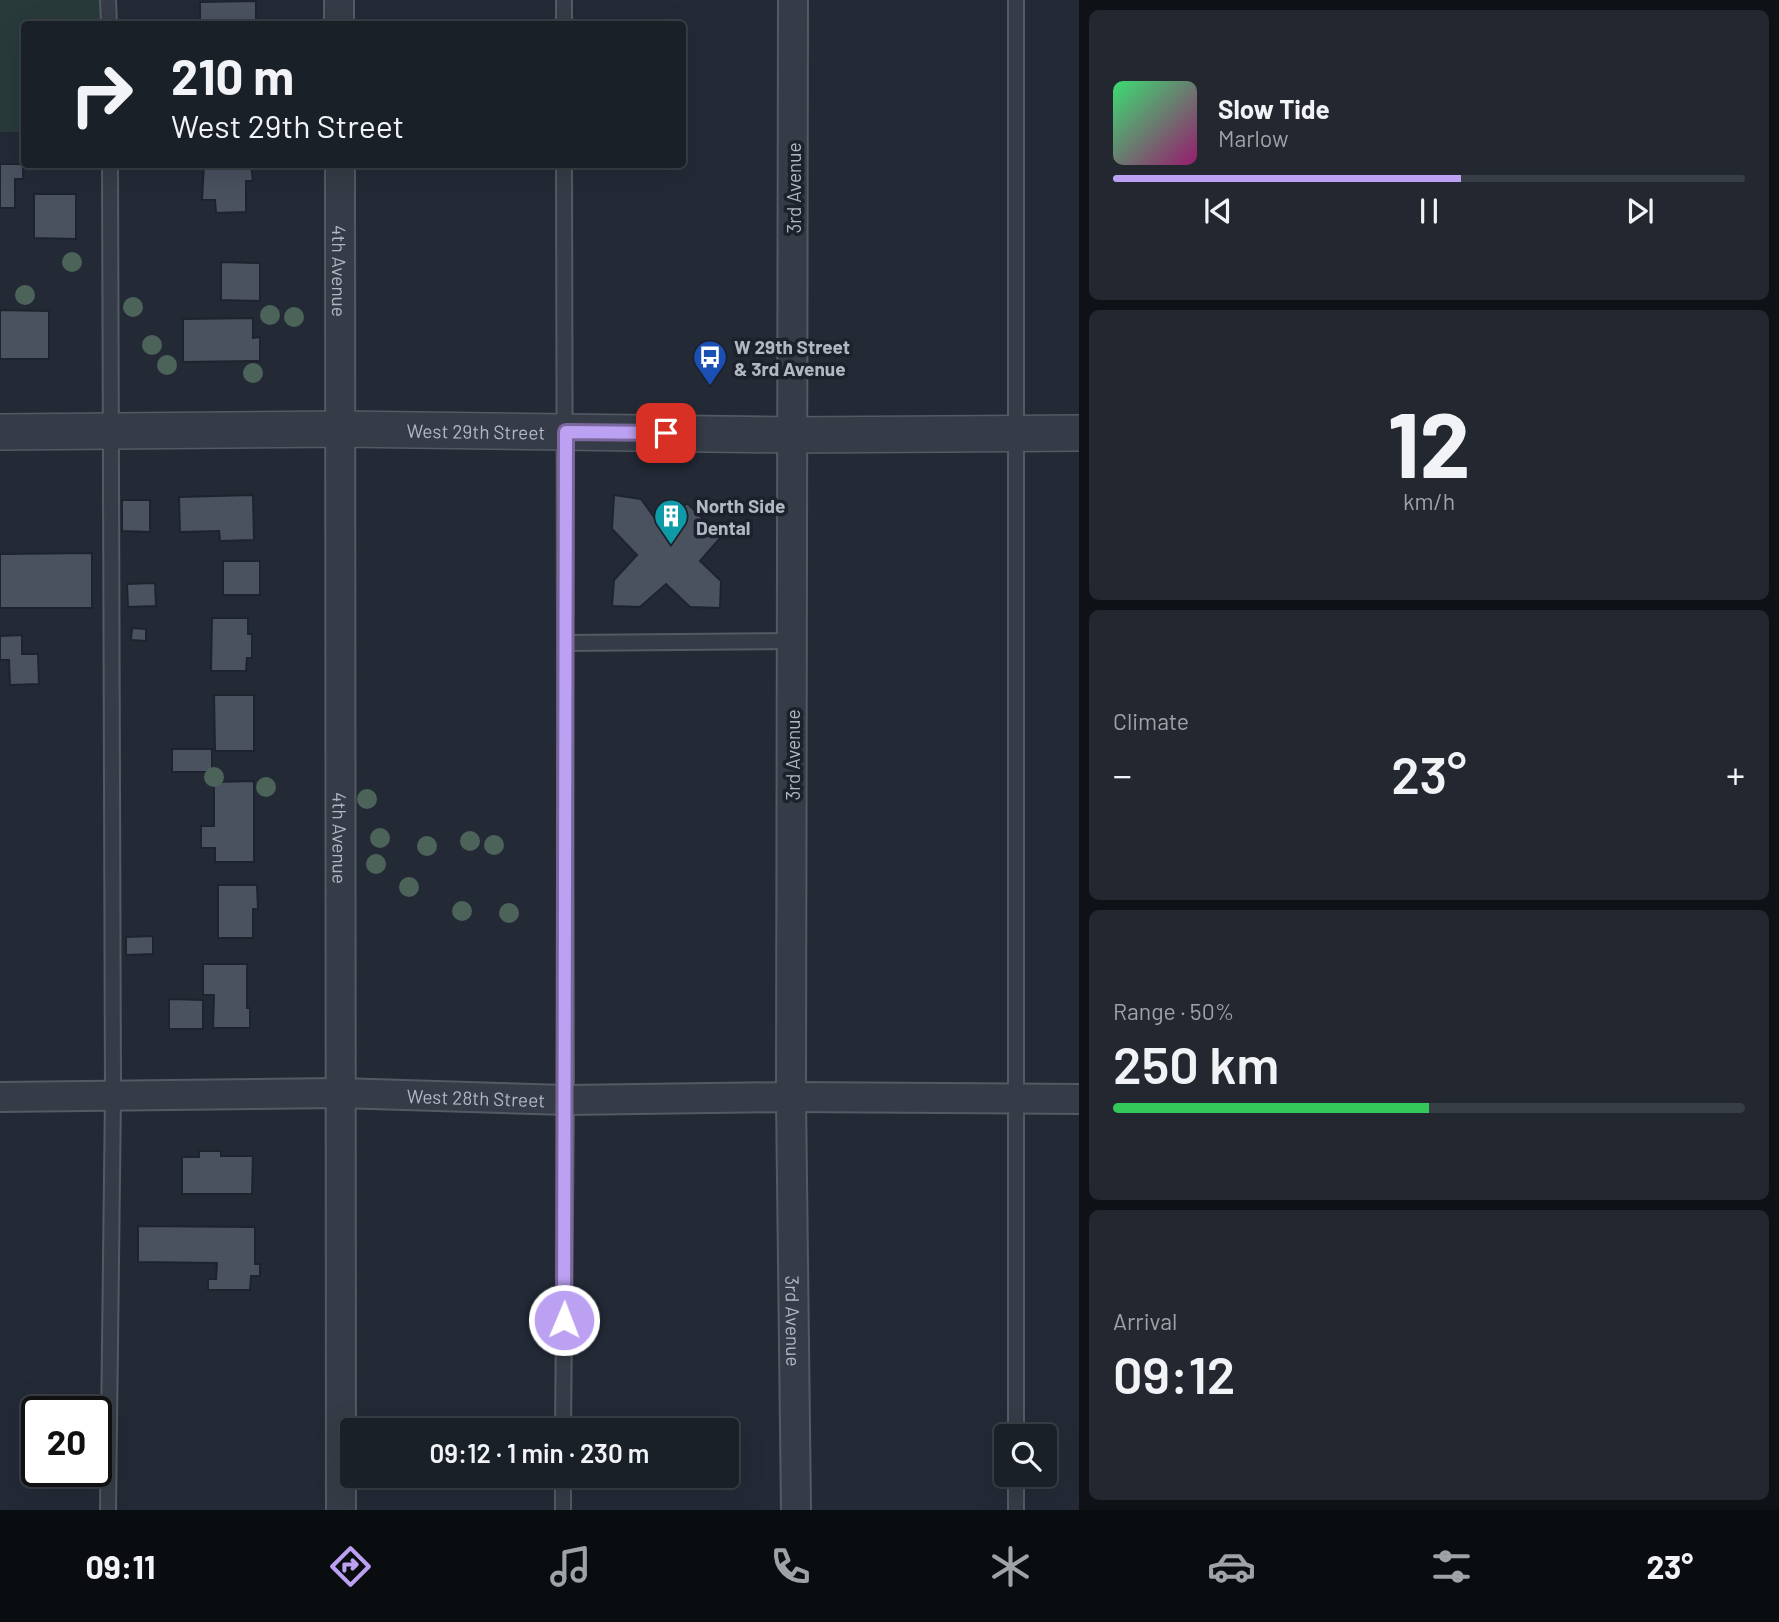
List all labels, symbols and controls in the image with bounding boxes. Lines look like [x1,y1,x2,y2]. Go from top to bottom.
text: 210 m [171,46,294,105]
icon: right [56,49,147,140]
text: Slow Tide [1218,93,1330,124]
text: West 29th Street [171,106,404,144]
text: Marlow [1218,124,1289,152]
street label: 3rd Avenue [782,142,805,234]
icon: previous [1199,192,1237,230]
icon: pause [1410,192,1448,230]
icon: next [1621,192,1659,230]
street label: 4th Avenue [329,225,352,317]
place label: W 29th Street & 3rd Avenue [734,335,850,380]
bus stop icon: W 29th Street & 3rd Avenue [691,338,729,387]
text: 12 [1387,387,1471,496]
pin [636,403,696,463]
icon: arrive [647,414,685,452]
street label: West 29th Street [407,418,545,443]
text: km/h [1403,487,1455,515]
place label: North Side Dental [696,494,785,539]
building icon: North Side Dental [652,497,690,546]
text: Climate [1113,707,1189,735]
street label: 3rd Avenue [781,709,804,801]
text: 23° [1391,742,1467,804]
text: − [1113,751,1132,797]
text: + [1726,751,1745,797]
street label: 4th Avenue [329,792,352,884]
text: Range · 50% [1113,997,1234,1025]
text: 250 km [1113,1032,1279,1094]
street label: West 28th Street [406,1084,546,1111]
street label: 3rd Avenue [782,1275,806,1367]
position arrow [527,1283,601,1357]
text: Arrival [1113,1307,1177,1335]
text: 09:12 [1113,1342,1235,1404]
speed limit sign: 20 [21,1396,112,1487]
map controls [994,1424,1057,1487]
button: search [994,1424,1057,1487]
text: 09:12 · 1 min · 230 m [430,1437,649,1468]
icon: directions [326,1542,375,1591]
icon: music [546,1542,595,1591]
icon: phone [766,1542,815,1591]
icon: climate [986,1542,1035,1591]
icon: car [1207,1542,1256,1591]
icon: filters [1427,1542,1476,1591]
text: 09:11 [86,1547,155,1585]
text: 23° [1647,1547,1693,1585]

